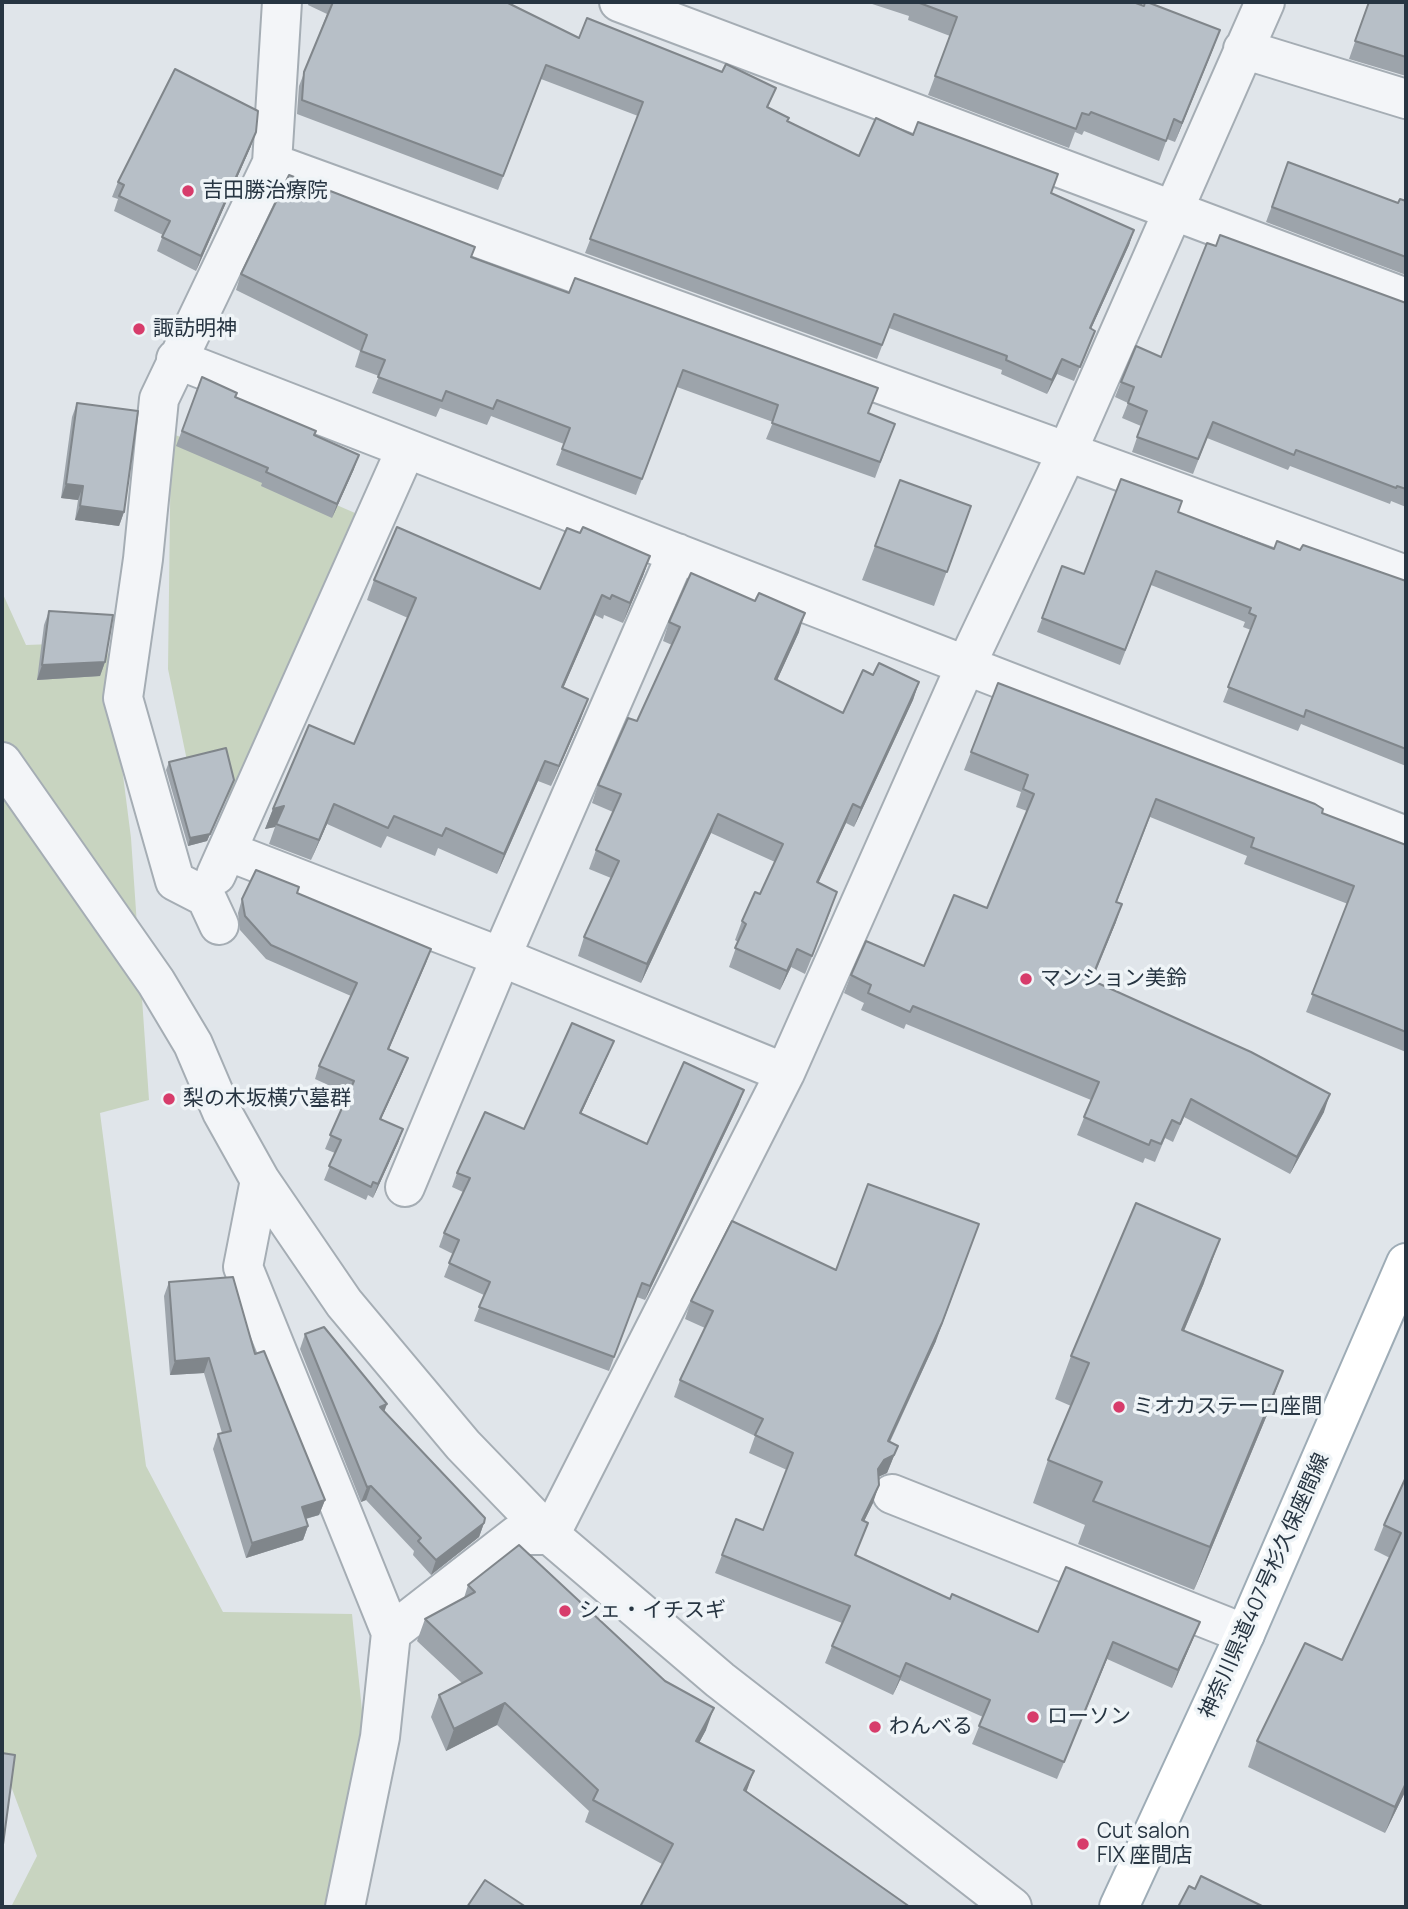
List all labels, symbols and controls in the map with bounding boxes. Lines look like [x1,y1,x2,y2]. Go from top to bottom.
place label: 吉田勝治療院 [202,178,328,204]
marker: 吉田勝治療院 [180,183,196,199]
place label: 諏訪明神 [153,316,237,342]
marker: 諏訪明神 [131,321,147,337]
place label: マンション美鈴 [1040,966,1187,992]
marker: マンション美鈴 [1018,971,1034,987]
place label: 梨の木坂横穴墓群 [183,1086,351,1112]
marker: 梨の木坂横穴墓群 [161,1091,177,1107]
place label: ミオカステーロ座間 [1133,1394,1322,1420]
marker: ミオカステーロ座間 [1111,1399,1127,1415]
street label: 神奈川県道407号杉久保座間線 [1195,1449,1335,1723]
place label: シェ・イチスギ [579,1598,726,1624]
marker: シェ・イチスギ [557,1603,573,1619]
place label: ローソン [1047,1704,1131,1730]
marker: ローソン [1025,1709,1041,1725]
place label: わんべる [889,1714,973,1740]
marker: わんべる [867,1719,883,1735]
place label: Cut salon FIX 座間店 [1097,1819,1192,1869]
marker: Cut salon FIX 座間店 [1075,1836,1091,1852]

